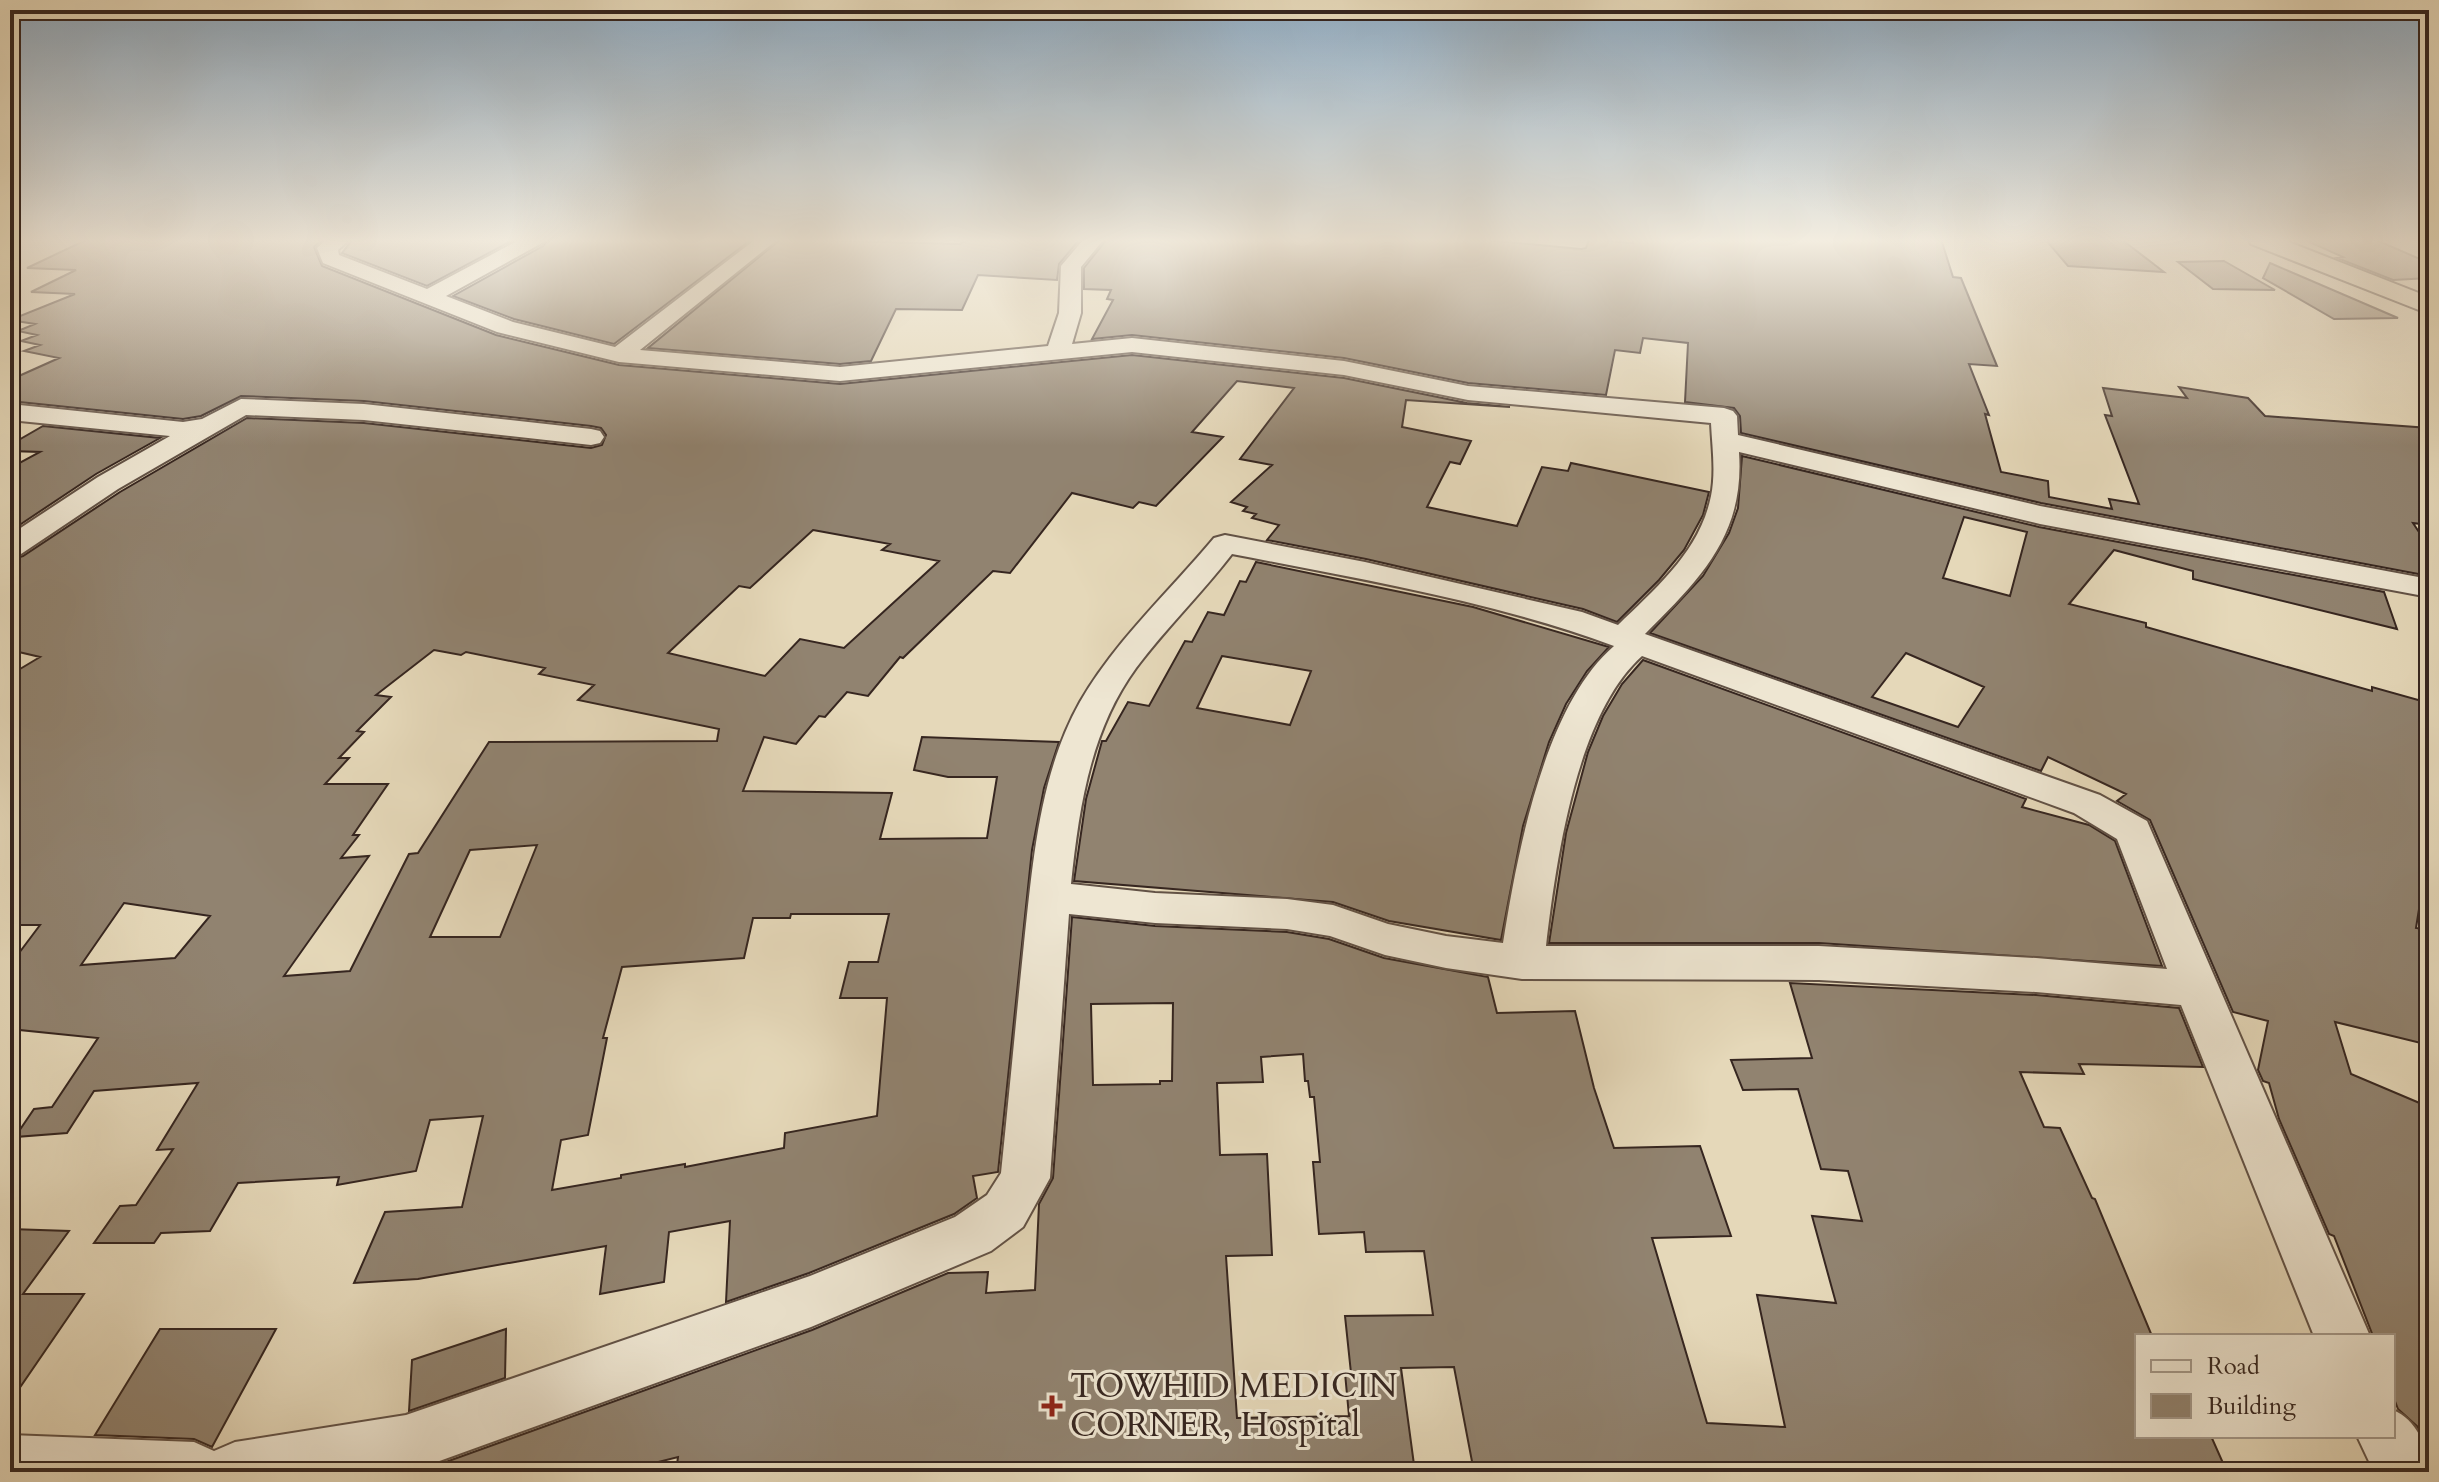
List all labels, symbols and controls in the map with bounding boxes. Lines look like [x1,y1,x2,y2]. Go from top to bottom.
legend [2135,1334,2395,1438]
text: Road [2207,1350,2260,1383]
place label: TOWHID MEDICIN CORNER, Hospital [1070,1363,1398,1448]
text: Building [2207,1390,2297,1423]
marker: TOWHID MEDICIN CORNER, Hospital [1041,1395,1063,1417]

